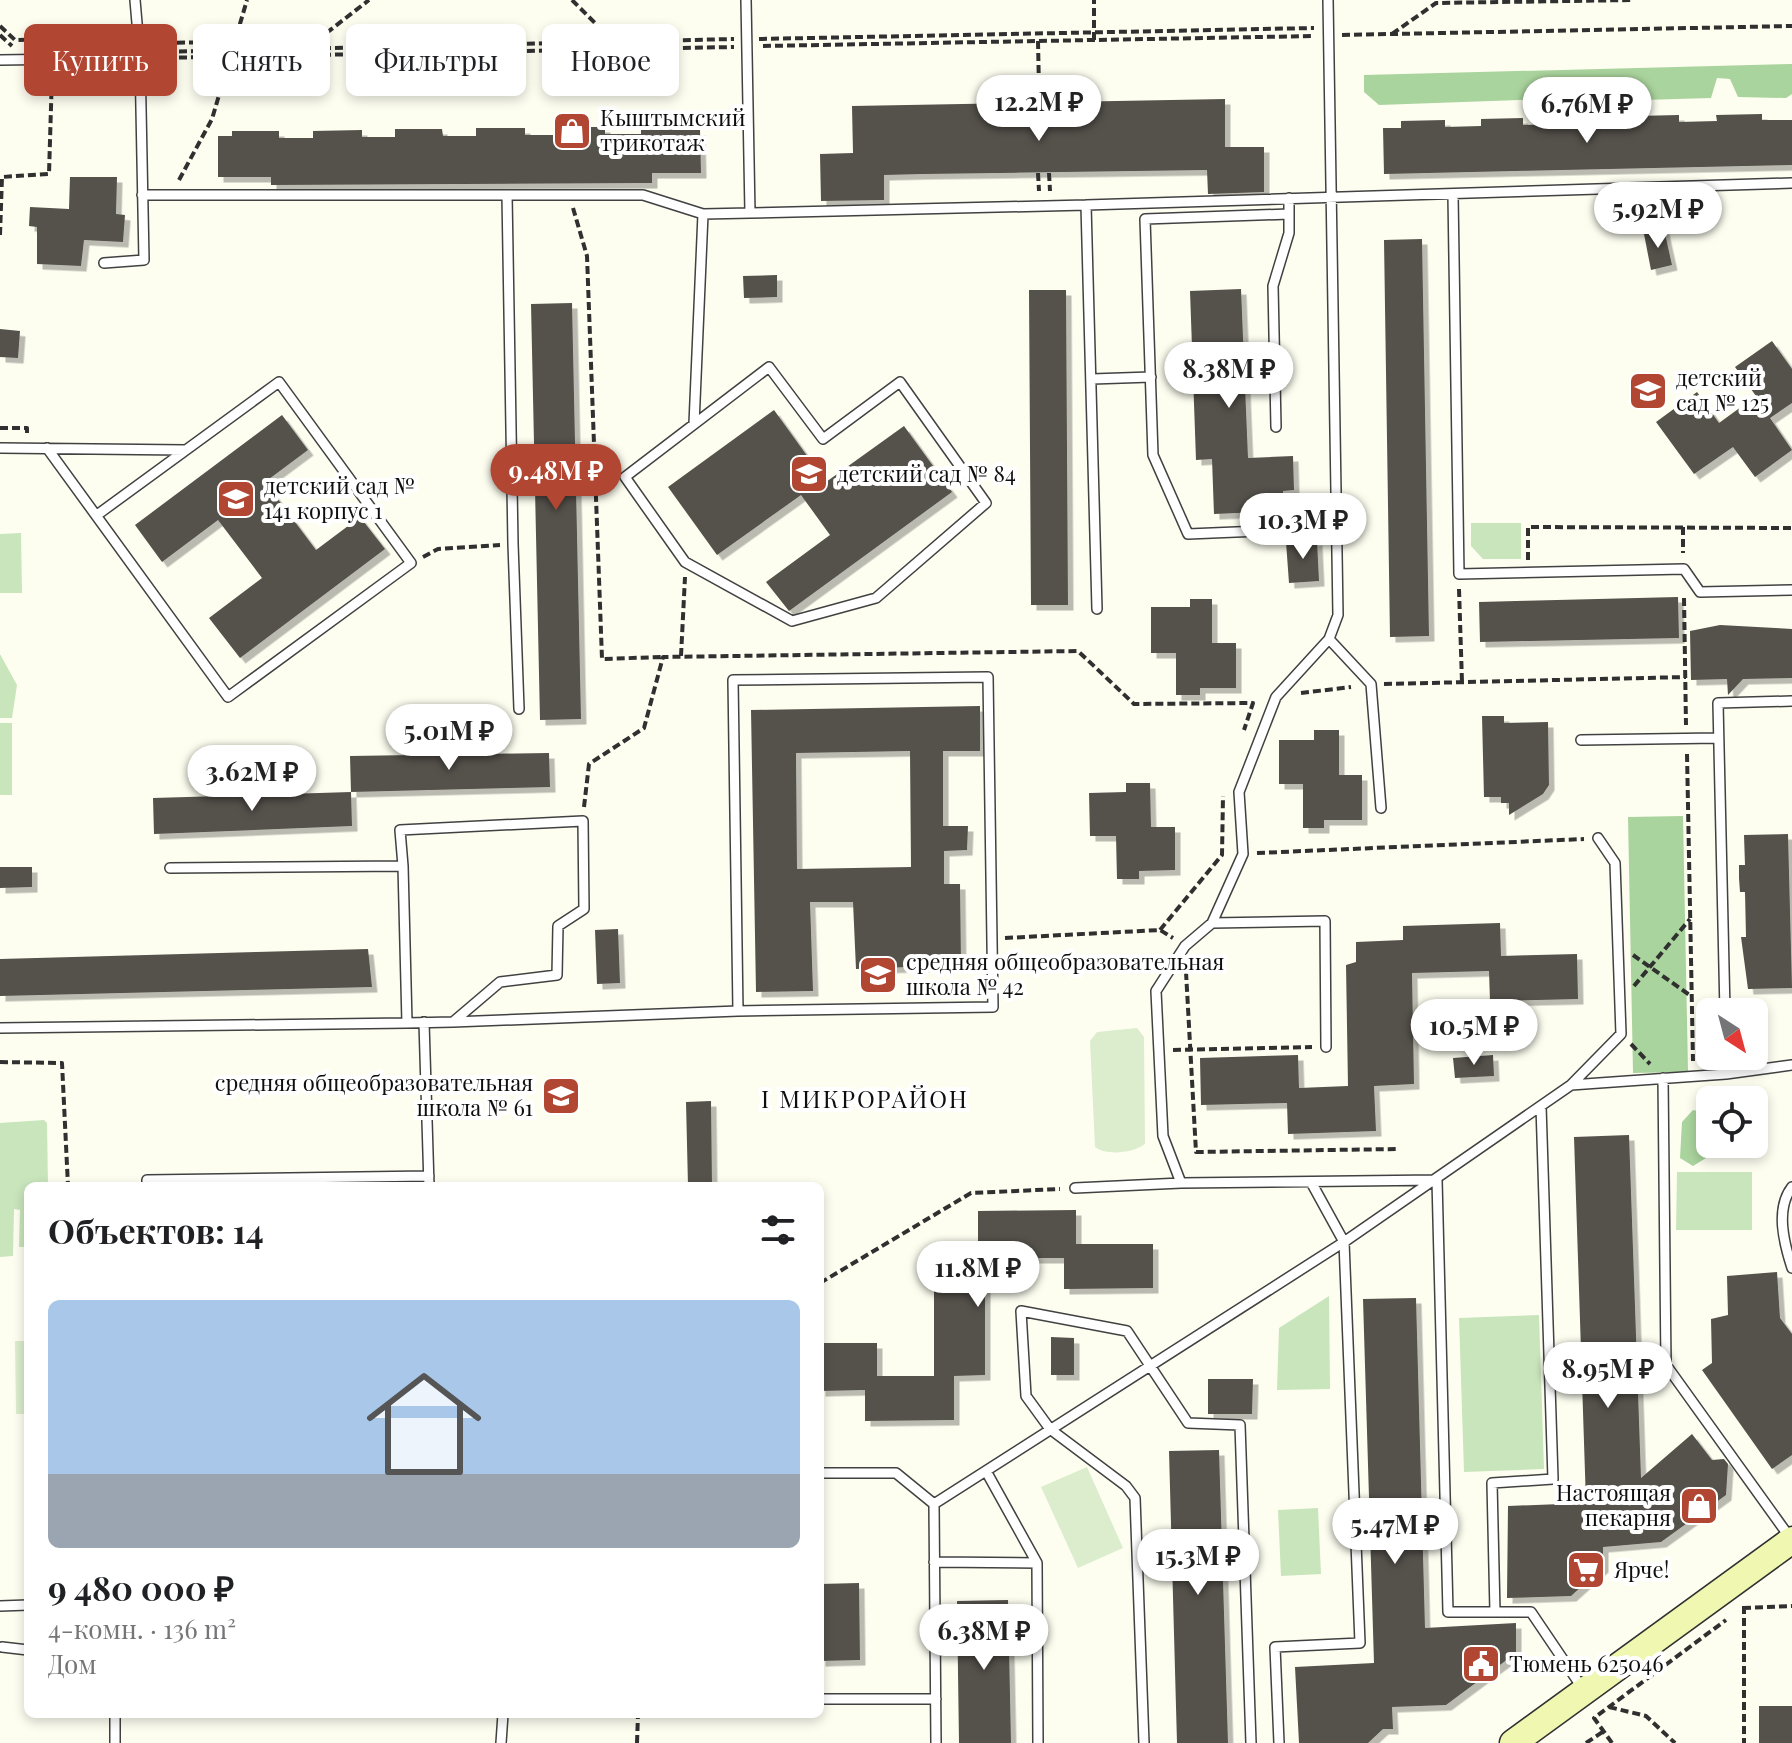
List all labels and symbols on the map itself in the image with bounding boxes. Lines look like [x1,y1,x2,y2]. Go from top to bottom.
pin: 12.2M ₽ [965,75,1113,143]
pin: 6.76M ₽ [1513,77,1661,145]
place label: Кыштымский трикотаж [600,102,746,157]
shop icon: Кыштымский трикотаж [551,110,593,152]
pin: 5.92M ₽ [1584,182,1732,250]
pin: 8.38M ₽ [1155,342,1303,410]
place label: детский сад № 125 [1676,362,1769,417]
school or university icon: детский сад № 125 [1627,370,1669,412]
pin: 9.48M ₽ [482,444,630,512]
school or university icon: детский сад № 84 [788,453,830,495]
place label: детский сад № 84 [837,458,1016,488]
place label: детский сад № 141 корпус 1 [264,470,415,525]
school or university icon: детский сад № 141 корпус 1 [215,478,257,520]
pin: 10.3M ₽ [1229,493,1377,561]
pin: 5.01M ₽ [375,704,523,772]
pin: 3.62M ₽ [178,745,326,813]
place label: средняя общеобразовательная школа № 42 [906,946,1224,1001]
school or university icon: средняя общеобразовательная школа № 42 [857,954,899,996]
north arrow [1696,998,1768,1070]
pin: 10.5M ₽ [1400,999,1548,1067]
place label: средняя общеобразовательная школа № 61 [215,1067,533,1122]
school or university icon: средняя общеобразовательная школа № 61 [540,1075,582,1117]
district label: I МИКРОРАЙОН [761,1082,969,1114]
pin: 11.8M ₽ [904,1241,1052,1309]
pin: 8.95M ₽ [1534,1342,1682,1410]
place label: Настоящая пекарня [1556,1477,1671,1532]
shop icon: Настоящая пекарня [1678,1485,1720,1527]
pin: 5.47M ₽ [1321,1498,1469,1566]
pin: 15.3M ₽ [1124,1529,1272,1597]
supermarket icon: Ярче! [1565,1549,1607,1591]
place label: Ярче! [1613,1554,1669,1584]
pin: 6.38M ₽ [910,1604,1058,1672]
public building icon: Тюмень 625046 [1460,1643,1502,1685]
place label: Тюмень 625046 [1509,1648,1664,1678]

